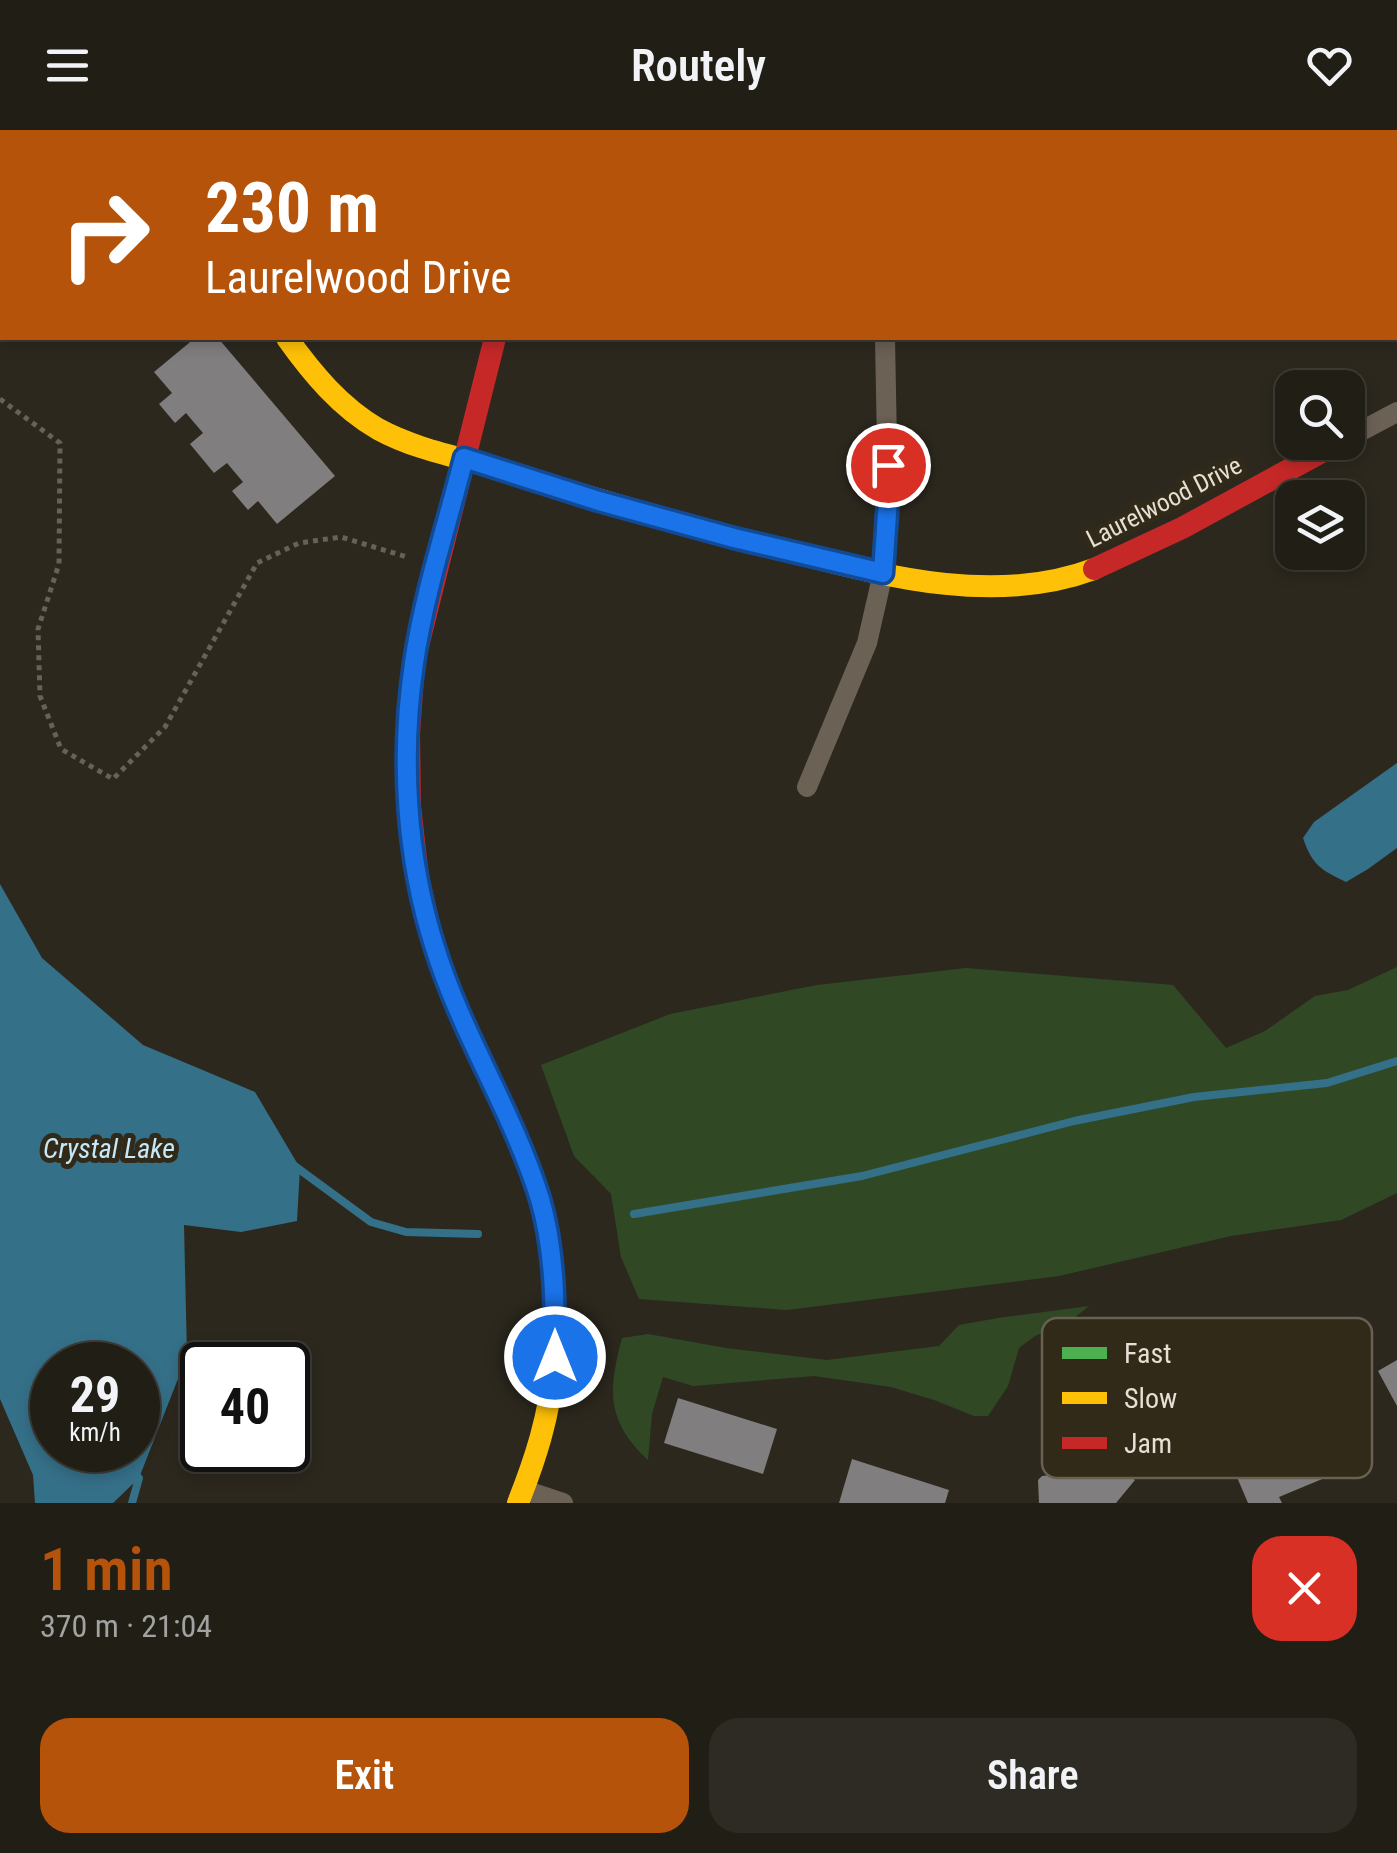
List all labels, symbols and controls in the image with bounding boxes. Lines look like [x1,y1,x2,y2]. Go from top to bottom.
icon: menu [40,38,95,93]
icon: heart [1302,38,1357,93]
text: Routely [631,39,766,92]
text: 230 m [205,167,379,249]
icon: right [40,170,170,300]
text: Laurelwood Drive [205,251,511,304]
map controls [1275,370,1365,570]
button: search [1275,370,1365,460]
pin [846,423,931,508]
icon: arrive [861,438,916,493]
street label: Laurelwood Drive [1082,450,1246,554]
button: layers [1275,480,1365,570]
water label: Crystal Lake [43,1132,175,1165]
position arrow [503,1305,607,1409]
legend [1042,1318,1372,1478]
text: Fast [1124,1337,1171,1370]
speed limit sign: 40 [180,1342,310,1472]
text: 29 [70,1366,120,1424]
text: Slow [1124,1382,1177,1415]
text: km/h [69,1418,121,1447]
text: Jam [1124,1427,1172,1460]
text: 1 min [40,1534,173,1605]
button: close [1252,1536,1357,1641]
text: 370 m · 21:04 [40,1607,212,1645]
button: Exit [40,1718,689,1833]
button: Share [709,1718,1357,1833]

